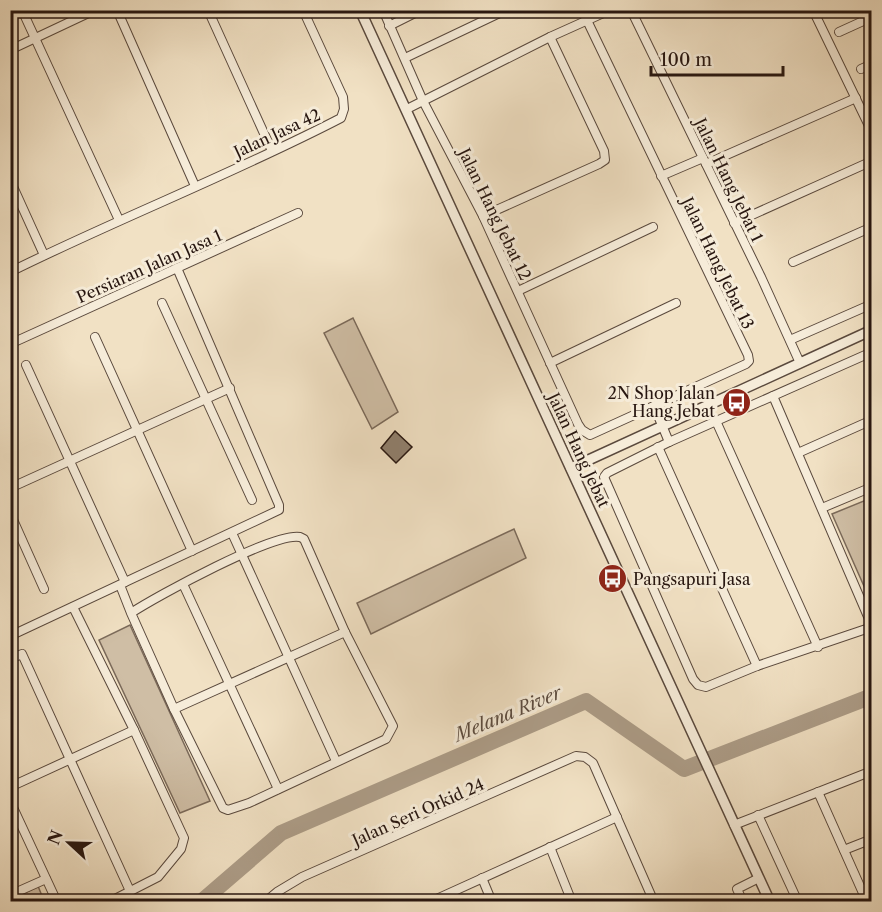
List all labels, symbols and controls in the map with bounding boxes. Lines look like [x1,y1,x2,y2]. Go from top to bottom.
scale bar [651,39,783,77]
text: 100 m [660,49,712,71]
street label: Jalan Jasa 42 [228,104,323,163]
street label: Jalan Hang Jebat 1 [689,112,768,245]
street label: Jalan Hang Jebat 12 [453,142,536,283]
street label: Jalan Hang Jebat 13 [676,191,759,332]
street label: Persiaran Jalan Jasa 1 [73,225,225,307]
place label: 2N Shop Jalan Hang Jebat [608,383,715,421]
bus stop icon: 2N Shop Jalan Hang Jebat [720,386,752,418]
street label: Jalan Hang Jebat [542,387,614,511]
bus stop icon: Pangsapuri Jasa [596,563,628,595]
place label: Pangsapuri Jasa [633,569,751,589]
water label: Melana River [449,681,566,747]
street label: Jalan Seri Orkid 24 [346,774,487,851]
north arrow [39,813,99,873]
text: N [43,827,67,848]

